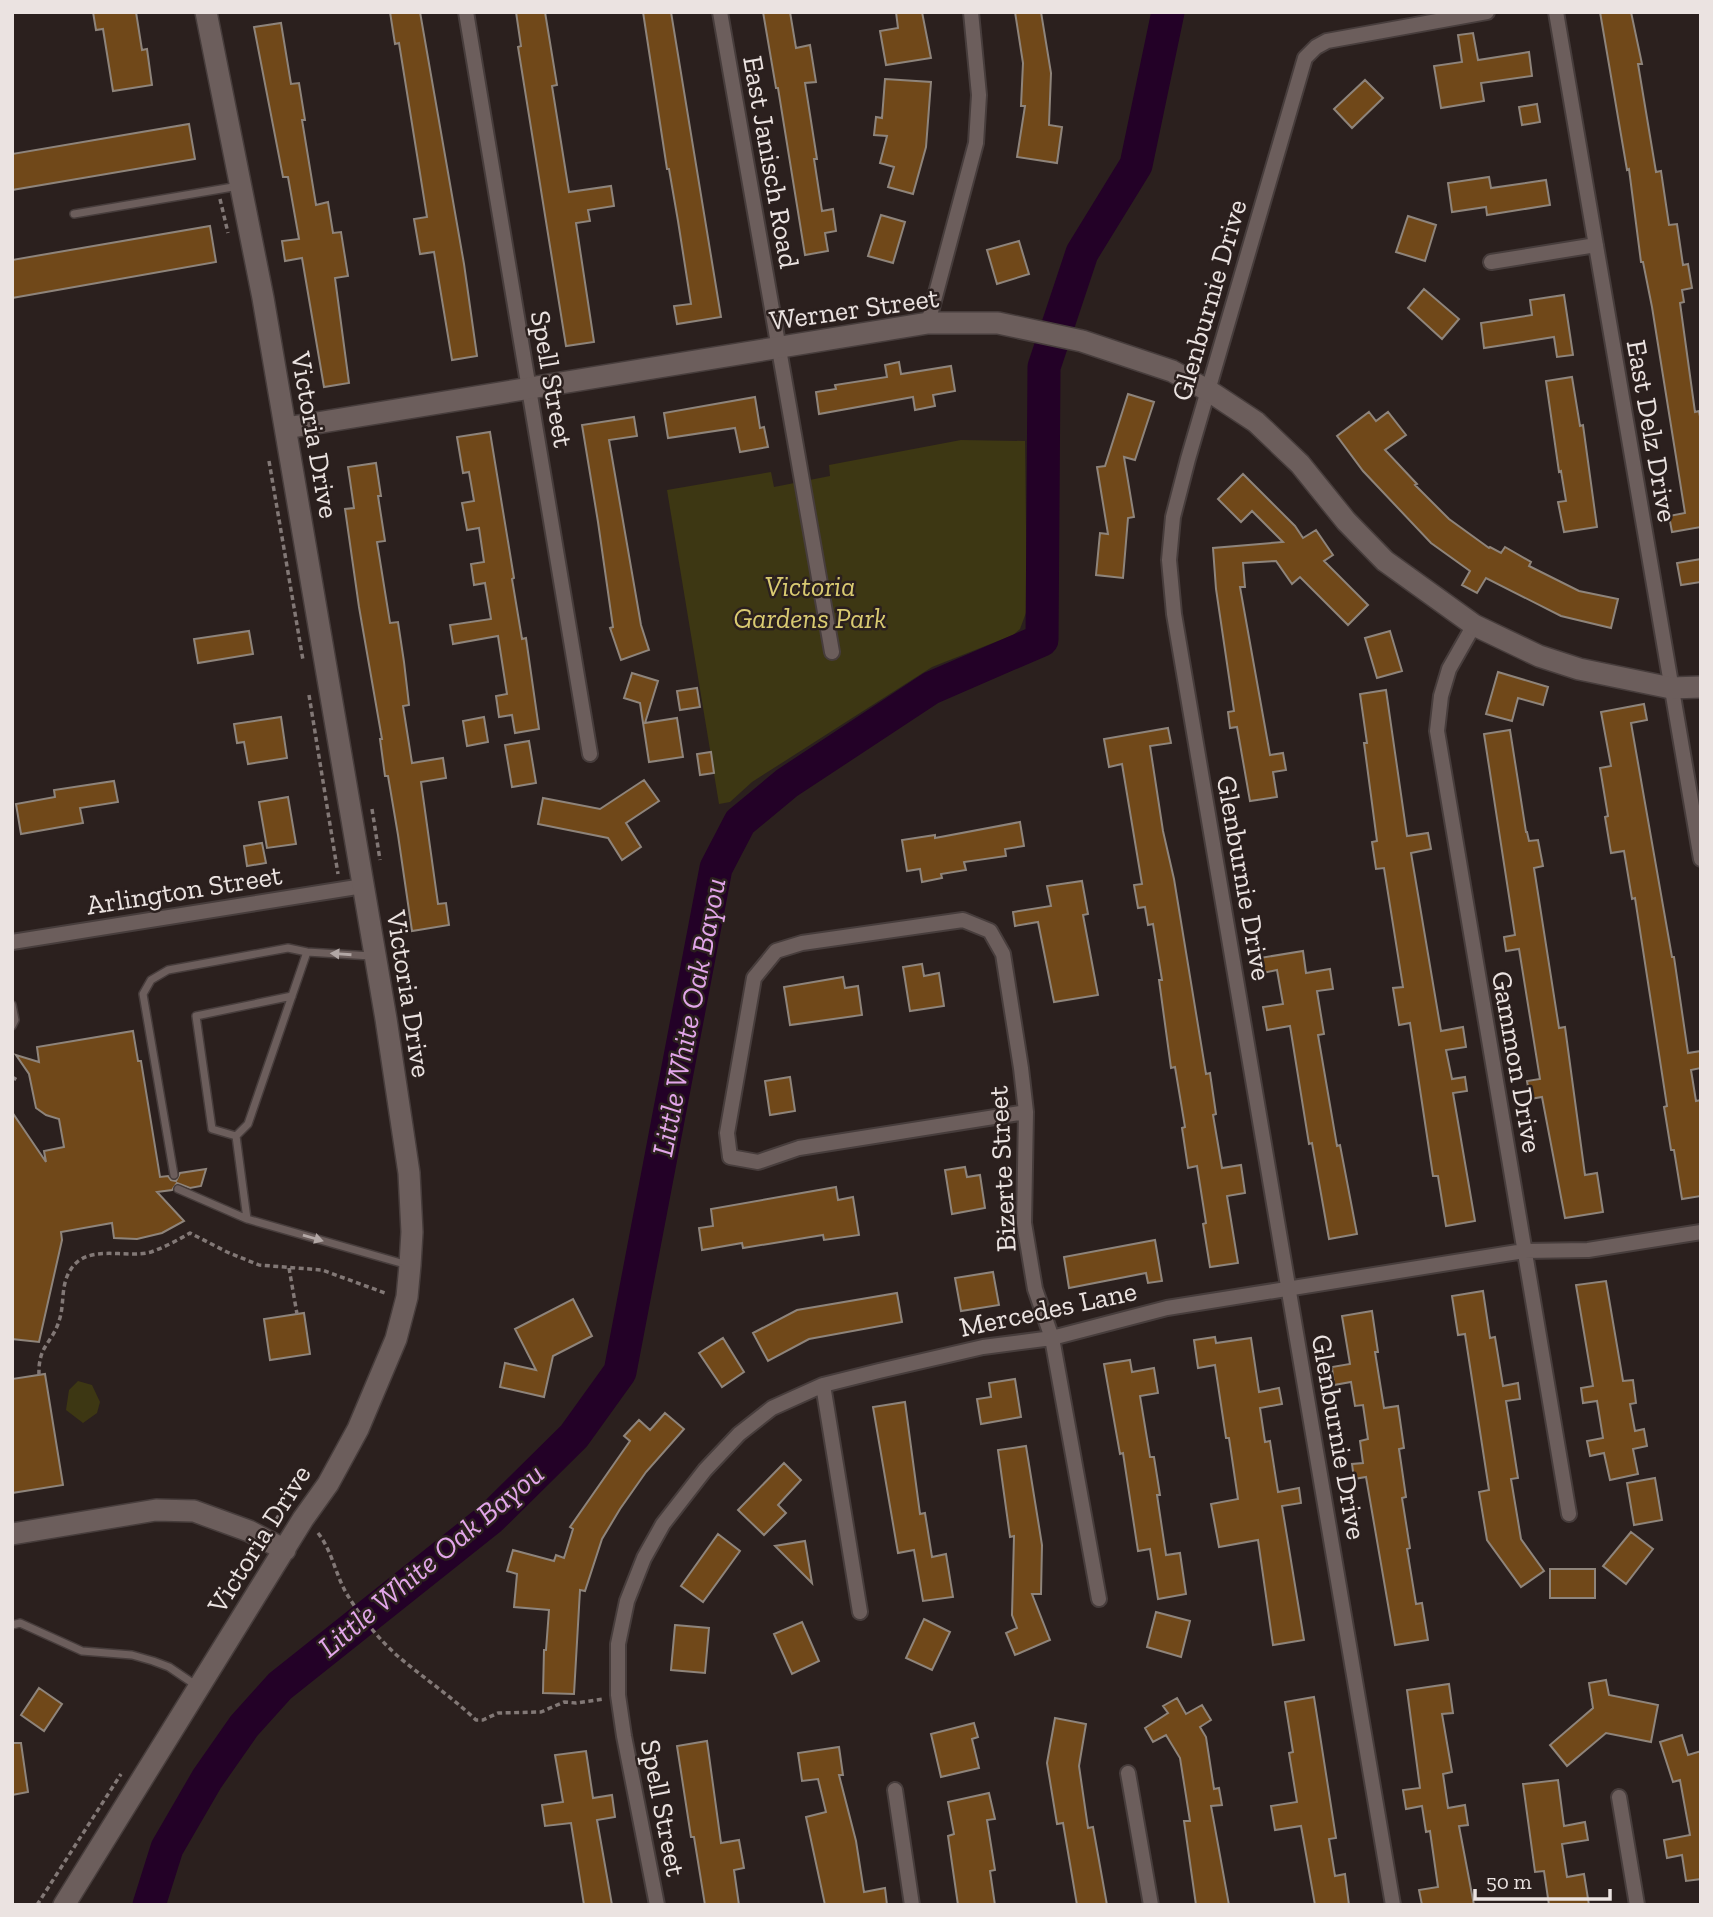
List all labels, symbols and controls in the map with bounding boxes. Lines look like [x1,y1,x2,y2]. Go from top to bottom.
street label: East Janisch Road [736,53,806,271]
street label: Glenburnie Drive [1165,196,1253,404]
street label: Werner Street [767,281,941,337]
street label: Spell Street [524,308,580,451]
street label: East Delz Drive [1620,337,1684,525]
street label: Victoria Drive [284,348,346,521]
park label: Victoria Gardens Park [733,570,887,635]
street label: Glenburnie Drive [1210,773,1278,983]
street label: Arlington Street [84,858,285,922]
water label: Little White Oak Bayou [644,875,734,1159]
street label: Victoria Drive [379,907,438,1080]
one-way arrow [330,948,352,959]
street label: Gammon Drive [1485,969,1549,1155]
street label: Bizerte Street [981,1084,1023,1253]
one-way arrow [302,1233,324,1244]
street label: Mercedes Lane [956,1274,1140,1344]
street label: Glenburnie Drive [1305,1332,1373,1542]
water label: Little White Oak Bayou [311,1455,551,1665]
street label: Victoria Drive [200,1459,318,1620]
street label: Spell Street [634,1737,693,1880]
scale bar [1475,1857,1610,1901]
text: 50 m [1486,1869,1532,1894]

